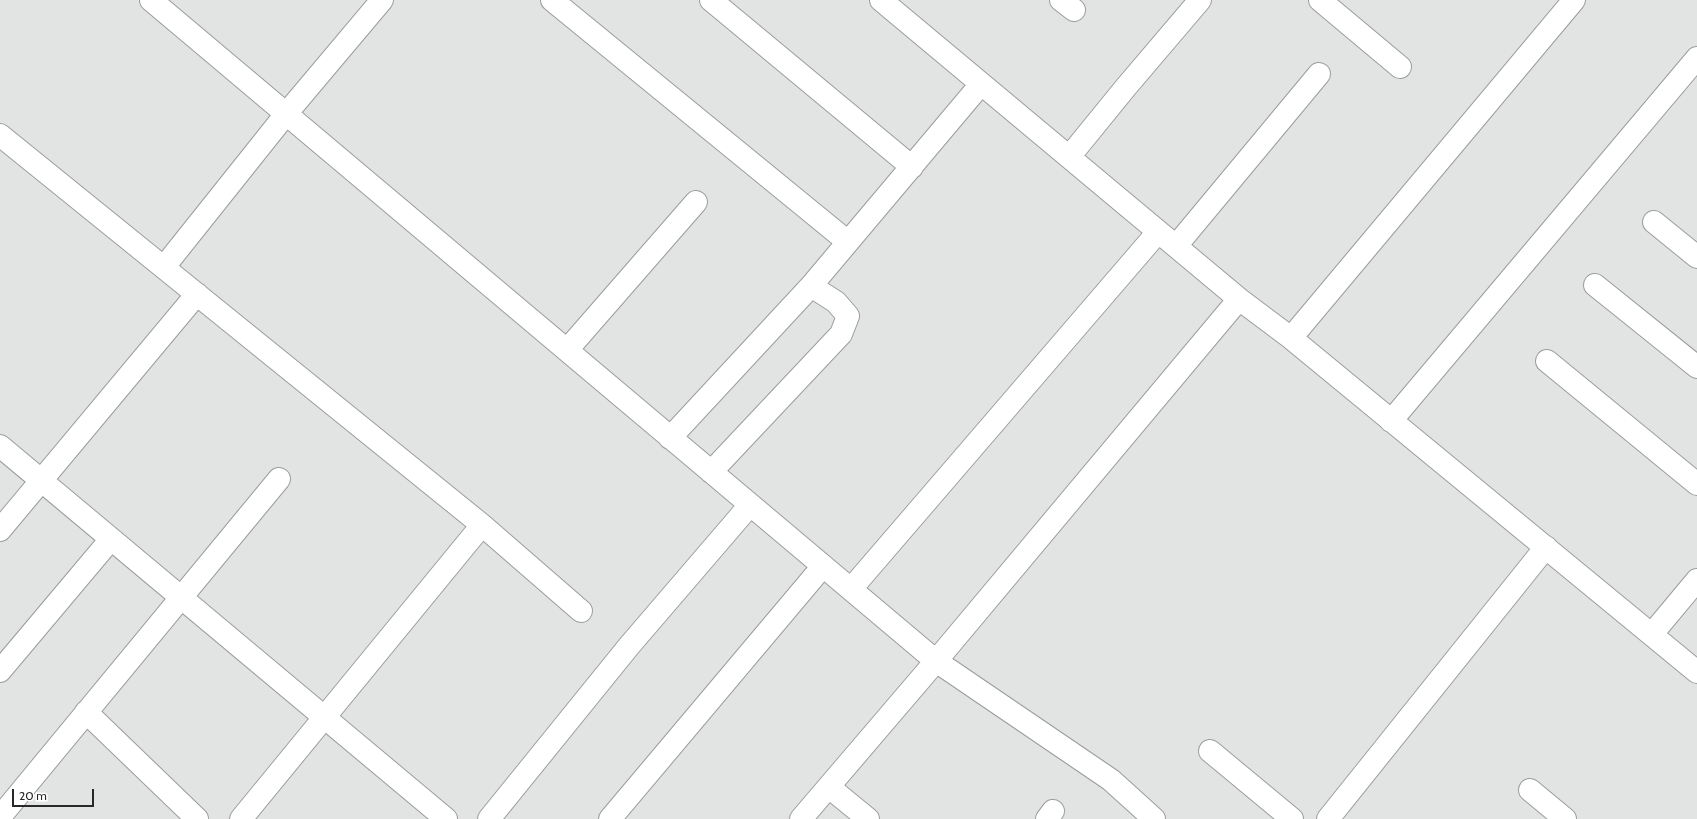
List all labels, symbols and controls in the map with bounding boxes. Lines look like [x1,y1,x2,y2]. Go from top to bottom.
scale bar [14,781,96,807]
text: 20 m [19,788,47,803]

